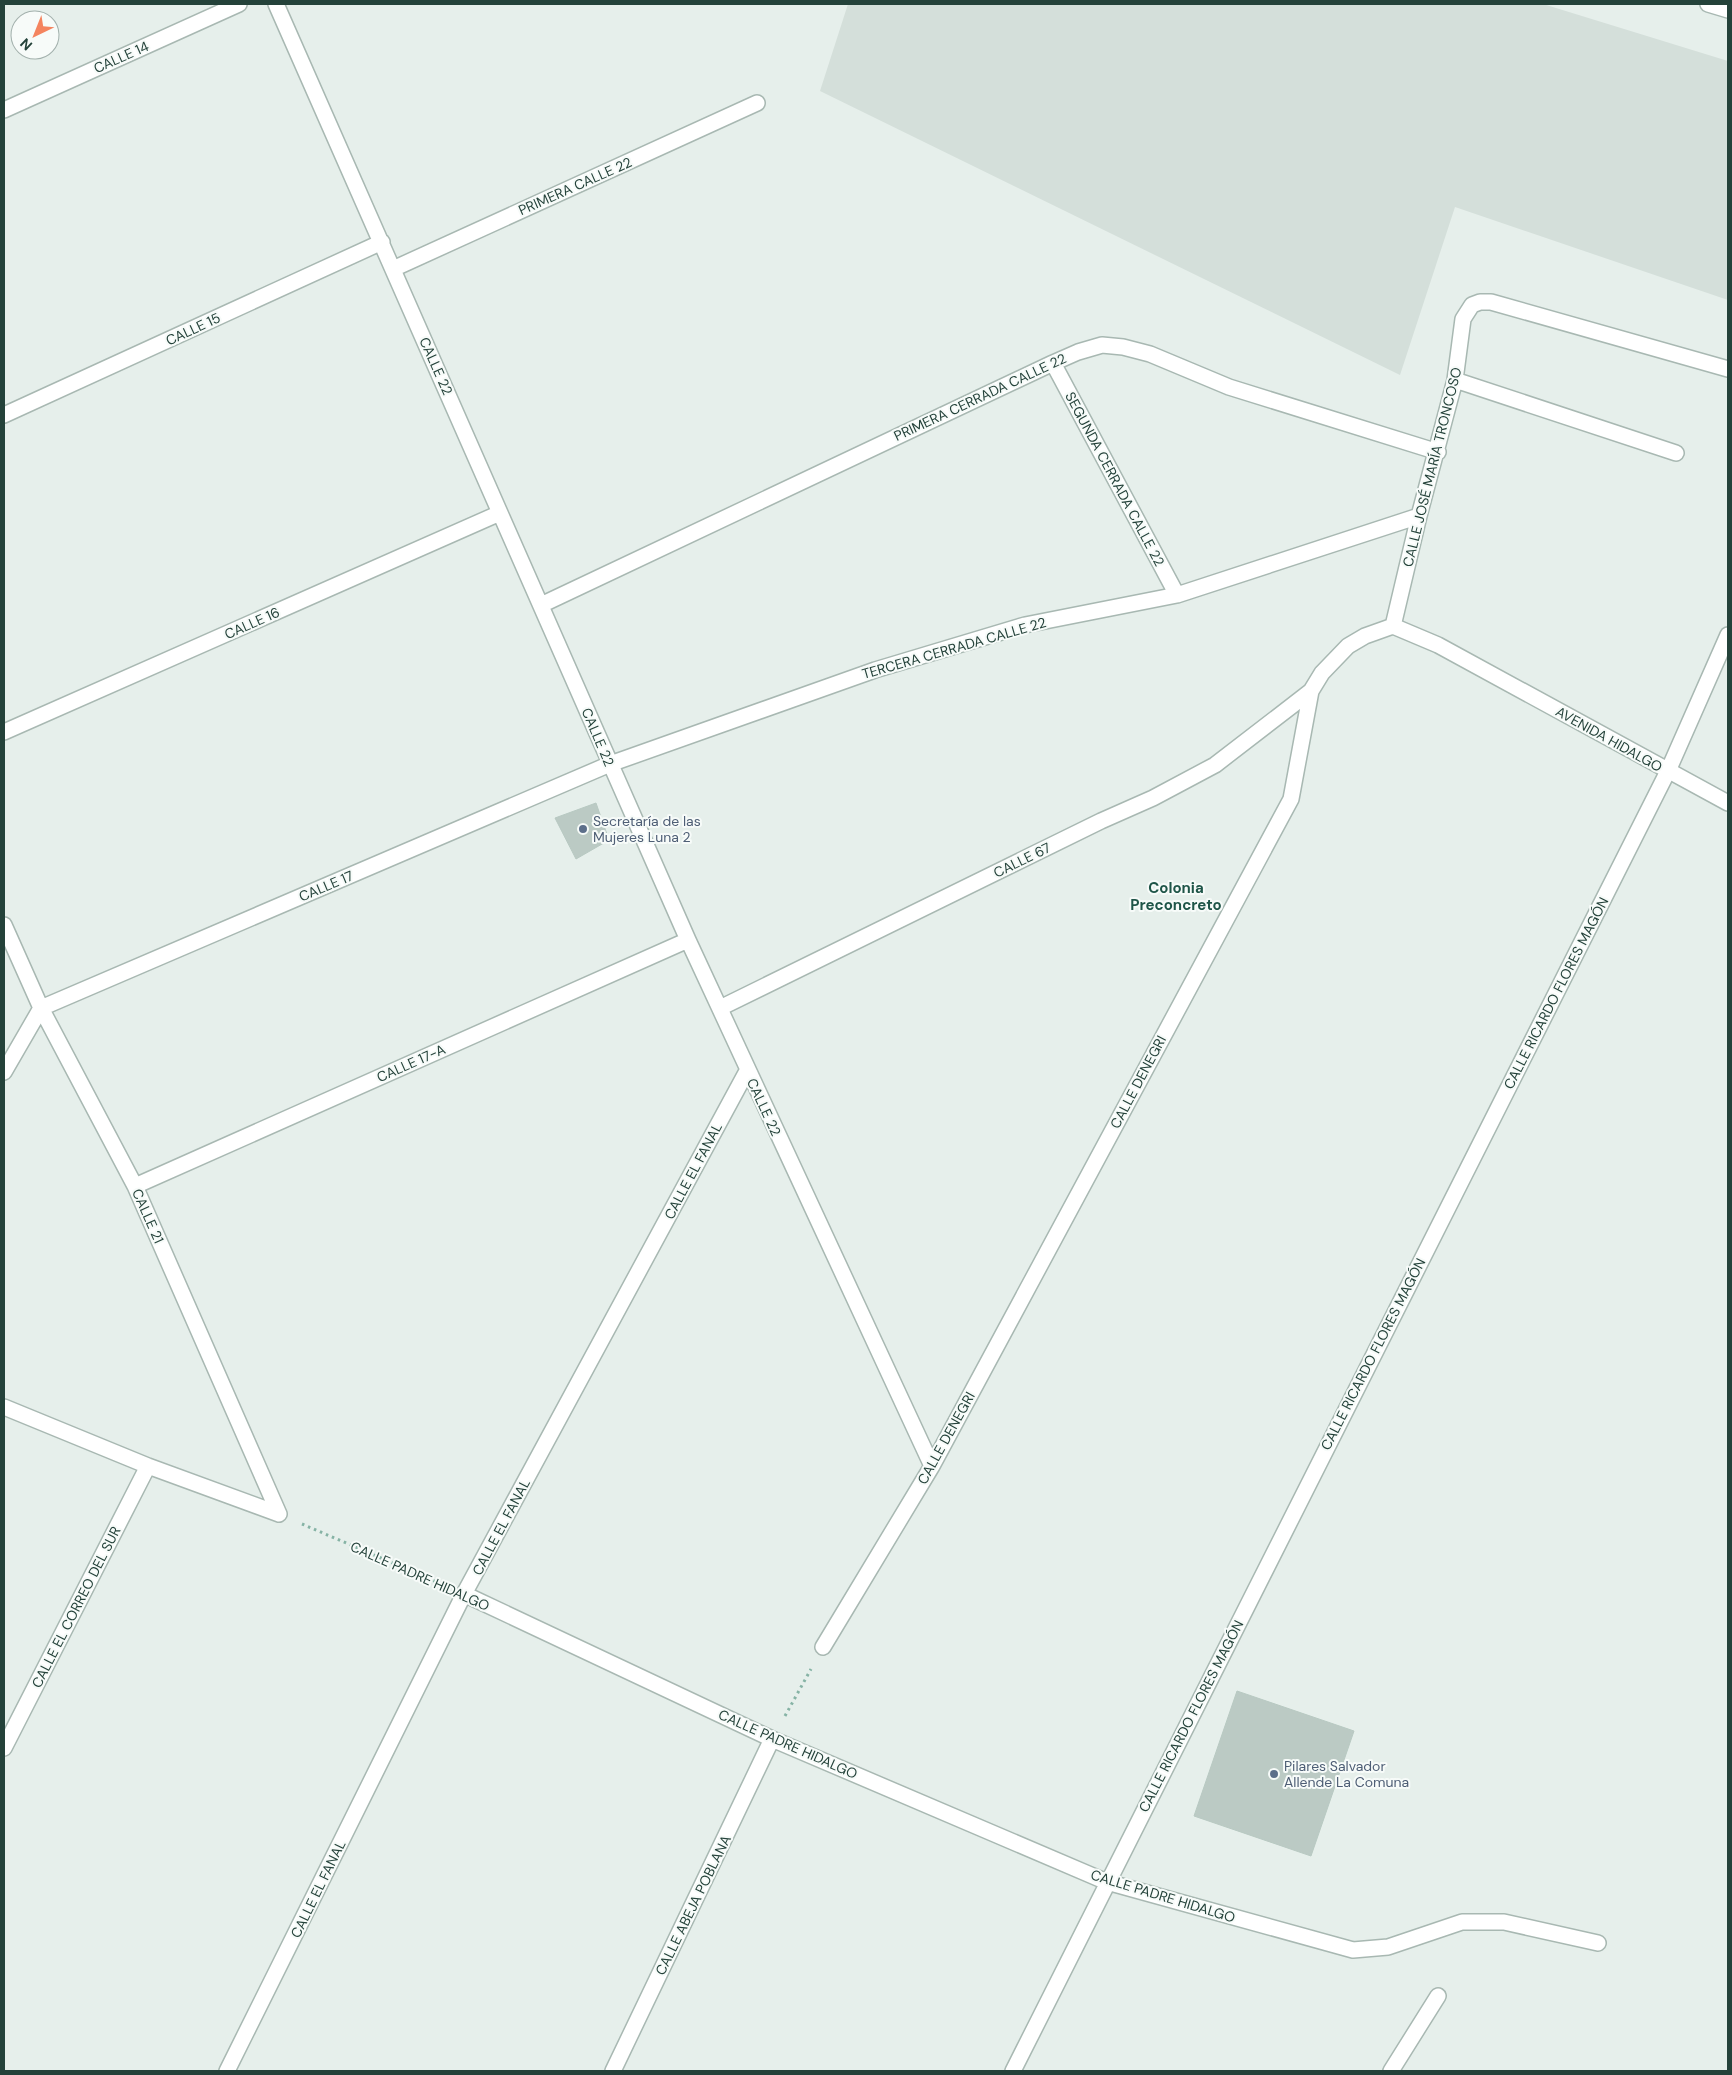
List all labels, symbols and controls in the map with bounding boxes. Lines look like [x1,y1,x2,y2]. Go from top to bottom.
north arrow [10,10,60,60]
text: N [16,34,36,55]
street label: CALLE 14 [91,37,152,77]
street label: PRIMERA CALLE 22 [515,153,635,219]
street label: CALLE 15 [163,309,223,349]
street label: CALLE 22 [415,334,457,398]
street label: PRIMERA CERRADA CALLE 22 [891,349,1069,445]
street label: CALLE JOSÉ MARÍA TRONCOSO [1398,365,1466,569]
street label: SEGUNDA CERRADA CALLE 22 [1061,389,1169,569]
street label: CALLE 16 [222,603,282,643]
street label: TERCERA CERRADA CALLE 22 [860,613,1048,683]
street label: AVENIDA HIDALGO [1553,702,1666,776]
street label: CALLE 22 [578,705,618,769]
place label: Secretaría de las Mujeres Luna 2 [593,812,701,846]
marker: Secretaría de las Mujeres Luna 2 [577,823,589,835]
street label: CALLE 67 [990,838,1054,882]
street label: CALLE 17 [296,867,356,905]
district label: Colonia Preconcreto [1130,878,1222,915]
street label: CALLE RICARDO FLORES MAGÓN [1500,894,1612,1092]
street label: CALLE DENEGRI [1106,1032,1170,1132]
street label: CALLE 17-A [374,1040,448,1086]
street label: CALLE 22 [743,1075,785,1139]
street label: CALLE EL FANAL [660,1120,726,1222]
street label: CALLE 21 [128,1186,168,1246]
street label: CALLE RICARDO FLORES MAGÓN [1317,1255,1429,1453]
street label: CALLE DENEGRI [913,1389,979,1487]
street label: CALLE EL FANAL [468,1476,534,1578]
street label: CALLE EL CORREO DEL SUR [27,1523,125,1691]
street label: CALLE PADRE HIDALGO [348,1537,492,1615]
street label: CALLE RICARDO FLORES MAGÓN [1135,1617,1247,1815]
street label: CALLE PADRE HIDALGO [716,1705,860,1783]
place label: Pilares Salvador Allende La Comuna [1284,1757,1409,1791]
marker: Pilares Salvador Allende La Comuna [1268,1768,1280,1780]
street label: CALLE ABEJA POBLANA [651,1832,735,1978]
street label: CALLE EL FANAL [287,1837,349,1941]
street label: CALLE PADRE HIDALGO [1089,1865,1238,1927]

